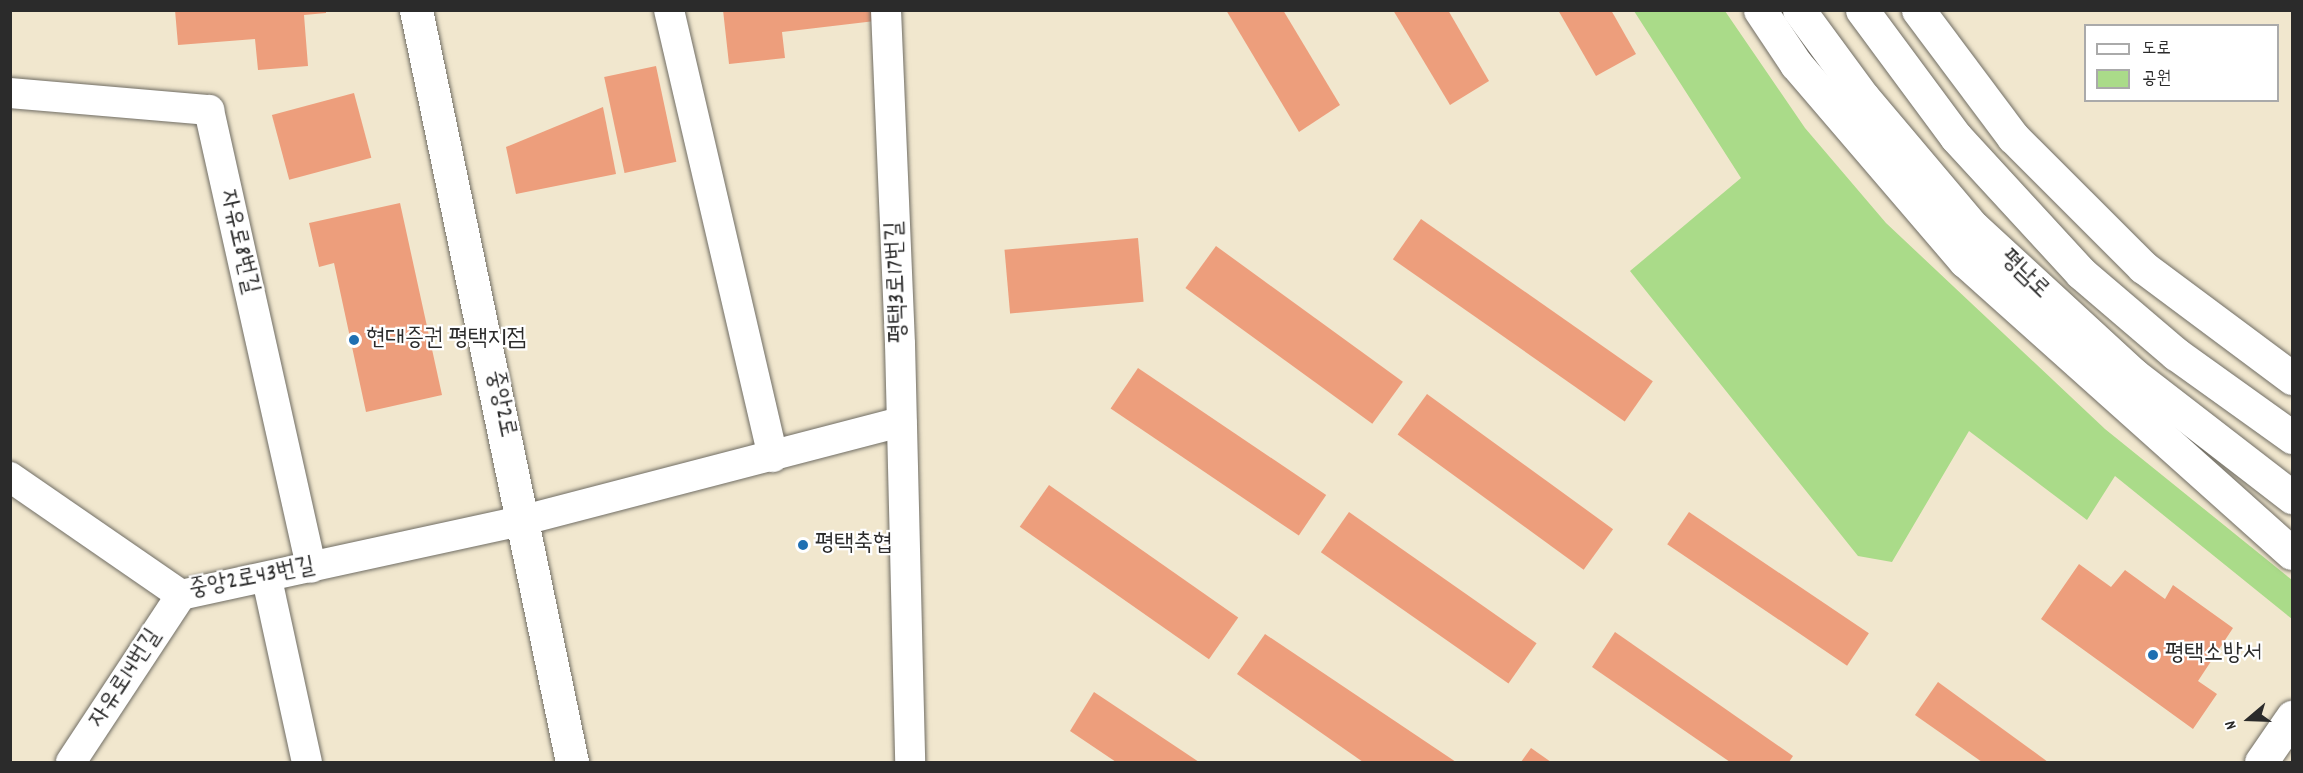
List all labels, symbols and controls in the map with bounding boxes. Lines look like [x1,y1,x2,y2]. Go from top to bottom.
legend [2084,24,2279,102]
text: 도로 [2142,37,2171,62]
text: 공원 [2142,67,2171,92]
street label: 자유로8번길 [212,187,264,297]
street label: 평택3로17번길 [881,221,915,343]
street label: 평남로 [1993,245,2055,305]
place label: 현대증권 평택지점 [366,326,526,354]
marker: 현대증권 평택지점 [347,333,361,347]
street label: 중앙2로 [479,368,521,440]
place label: 평택축협 [815,531,892,559]
marker: 평택축협 [796,538,810,552]
street label: 중앙2로43번길 [187,553,317,605]
street label: 자유로14번길 [83,624,169,734]
place label: 평택소방서 [2165,641,2262,669]
marker: 평택소방서 [2146,648,2160,662]
north arrow [2219,689,2279,749]
text: N [2219,718,2244,733]

